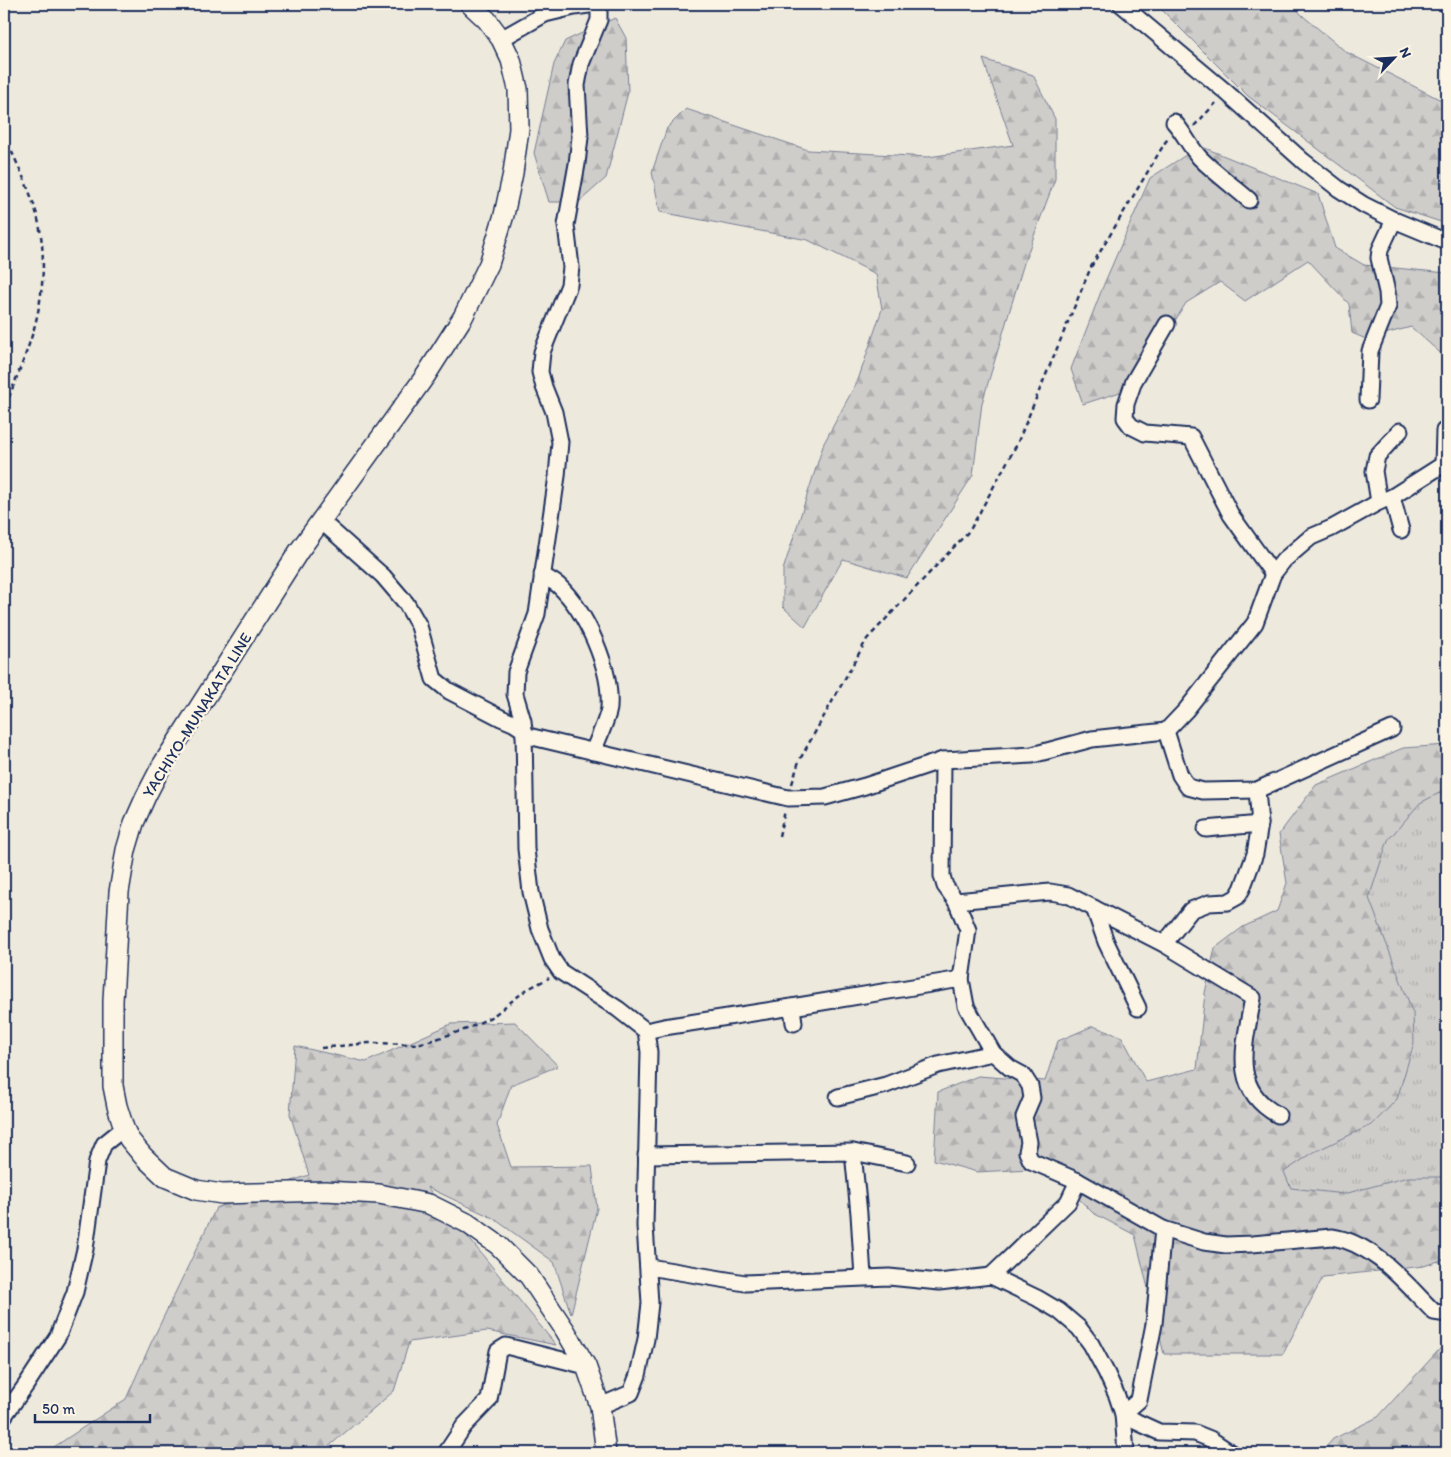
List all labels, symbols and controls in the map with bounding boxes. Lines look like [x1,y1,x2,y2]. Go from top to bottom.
north arrow [1368,32,1418,82]
text: N [1396,45,1415,61]
street label: YACHIYO-MUNAKATA LINE [138,629,256,801]
scale bar [35,1392,150,1424]
text: 50 m [42,1400,75,1418]

